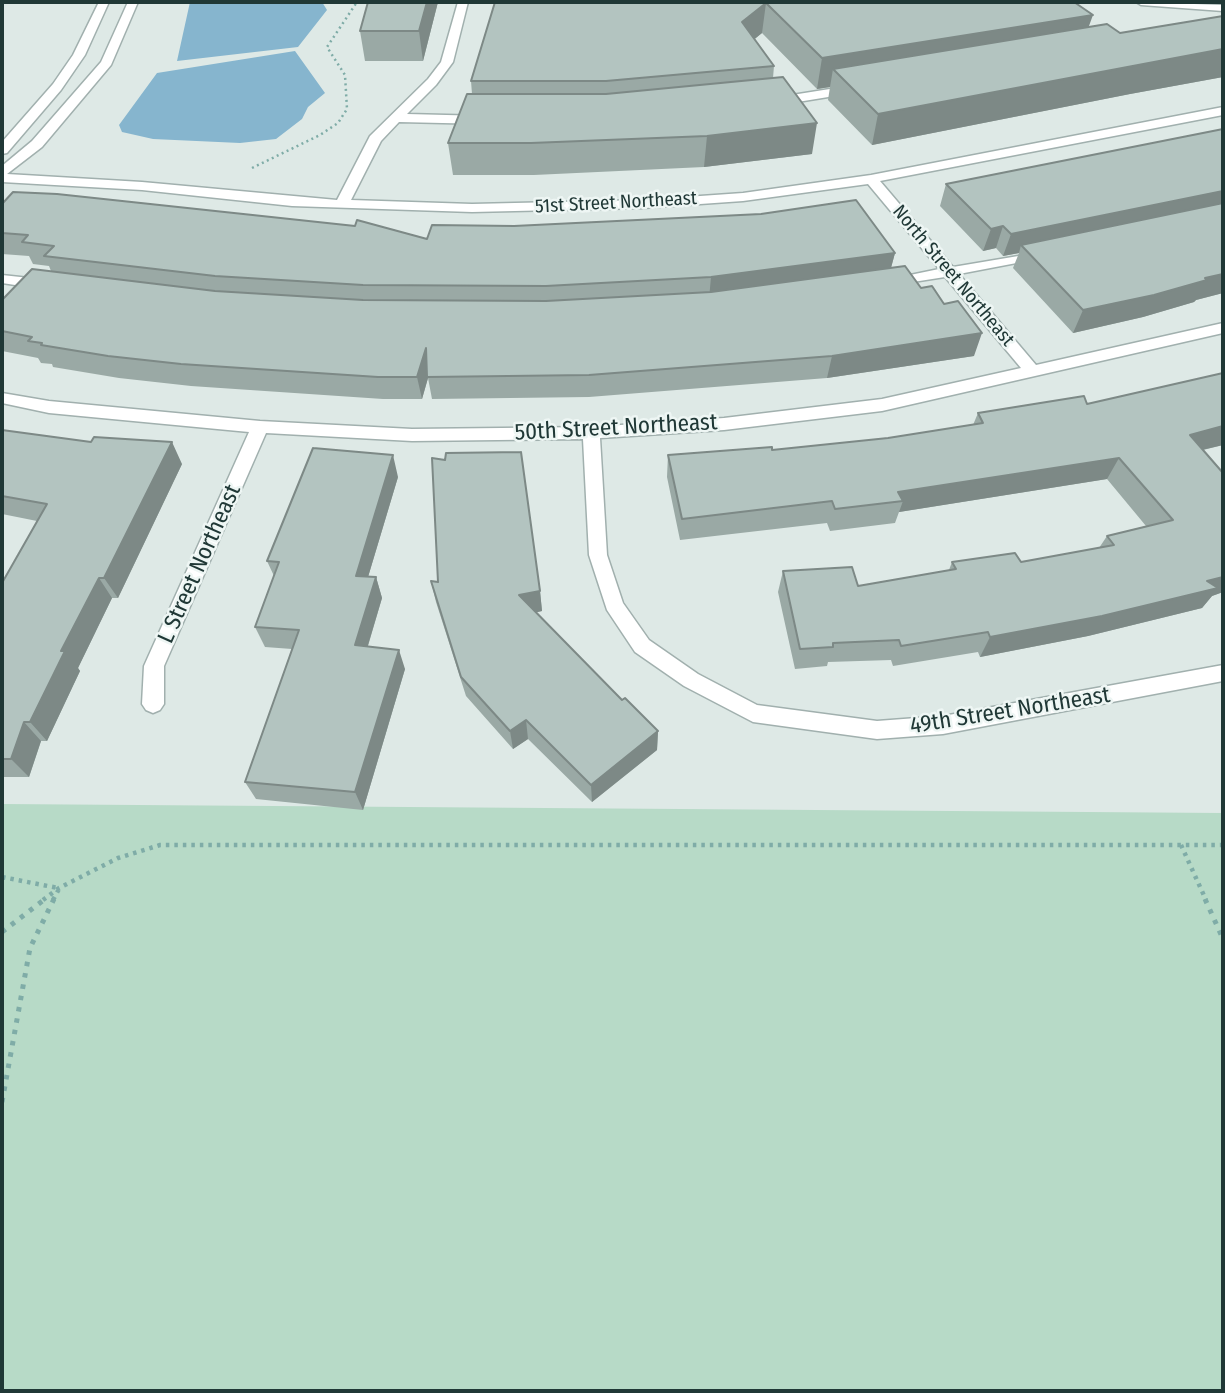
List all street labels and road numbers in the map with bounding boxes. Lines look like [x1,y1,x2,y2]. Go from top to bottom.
street label: 51st Street Northeast [534,187,698,219]
street label: North Street Northeast [887,201,1019,351]
street label: 50th Street Northeast [514,409,718,447]
street label: L Street Northeast [153,480,247,648]
street label: 49th Street Northeast [908,682,1112,740]

